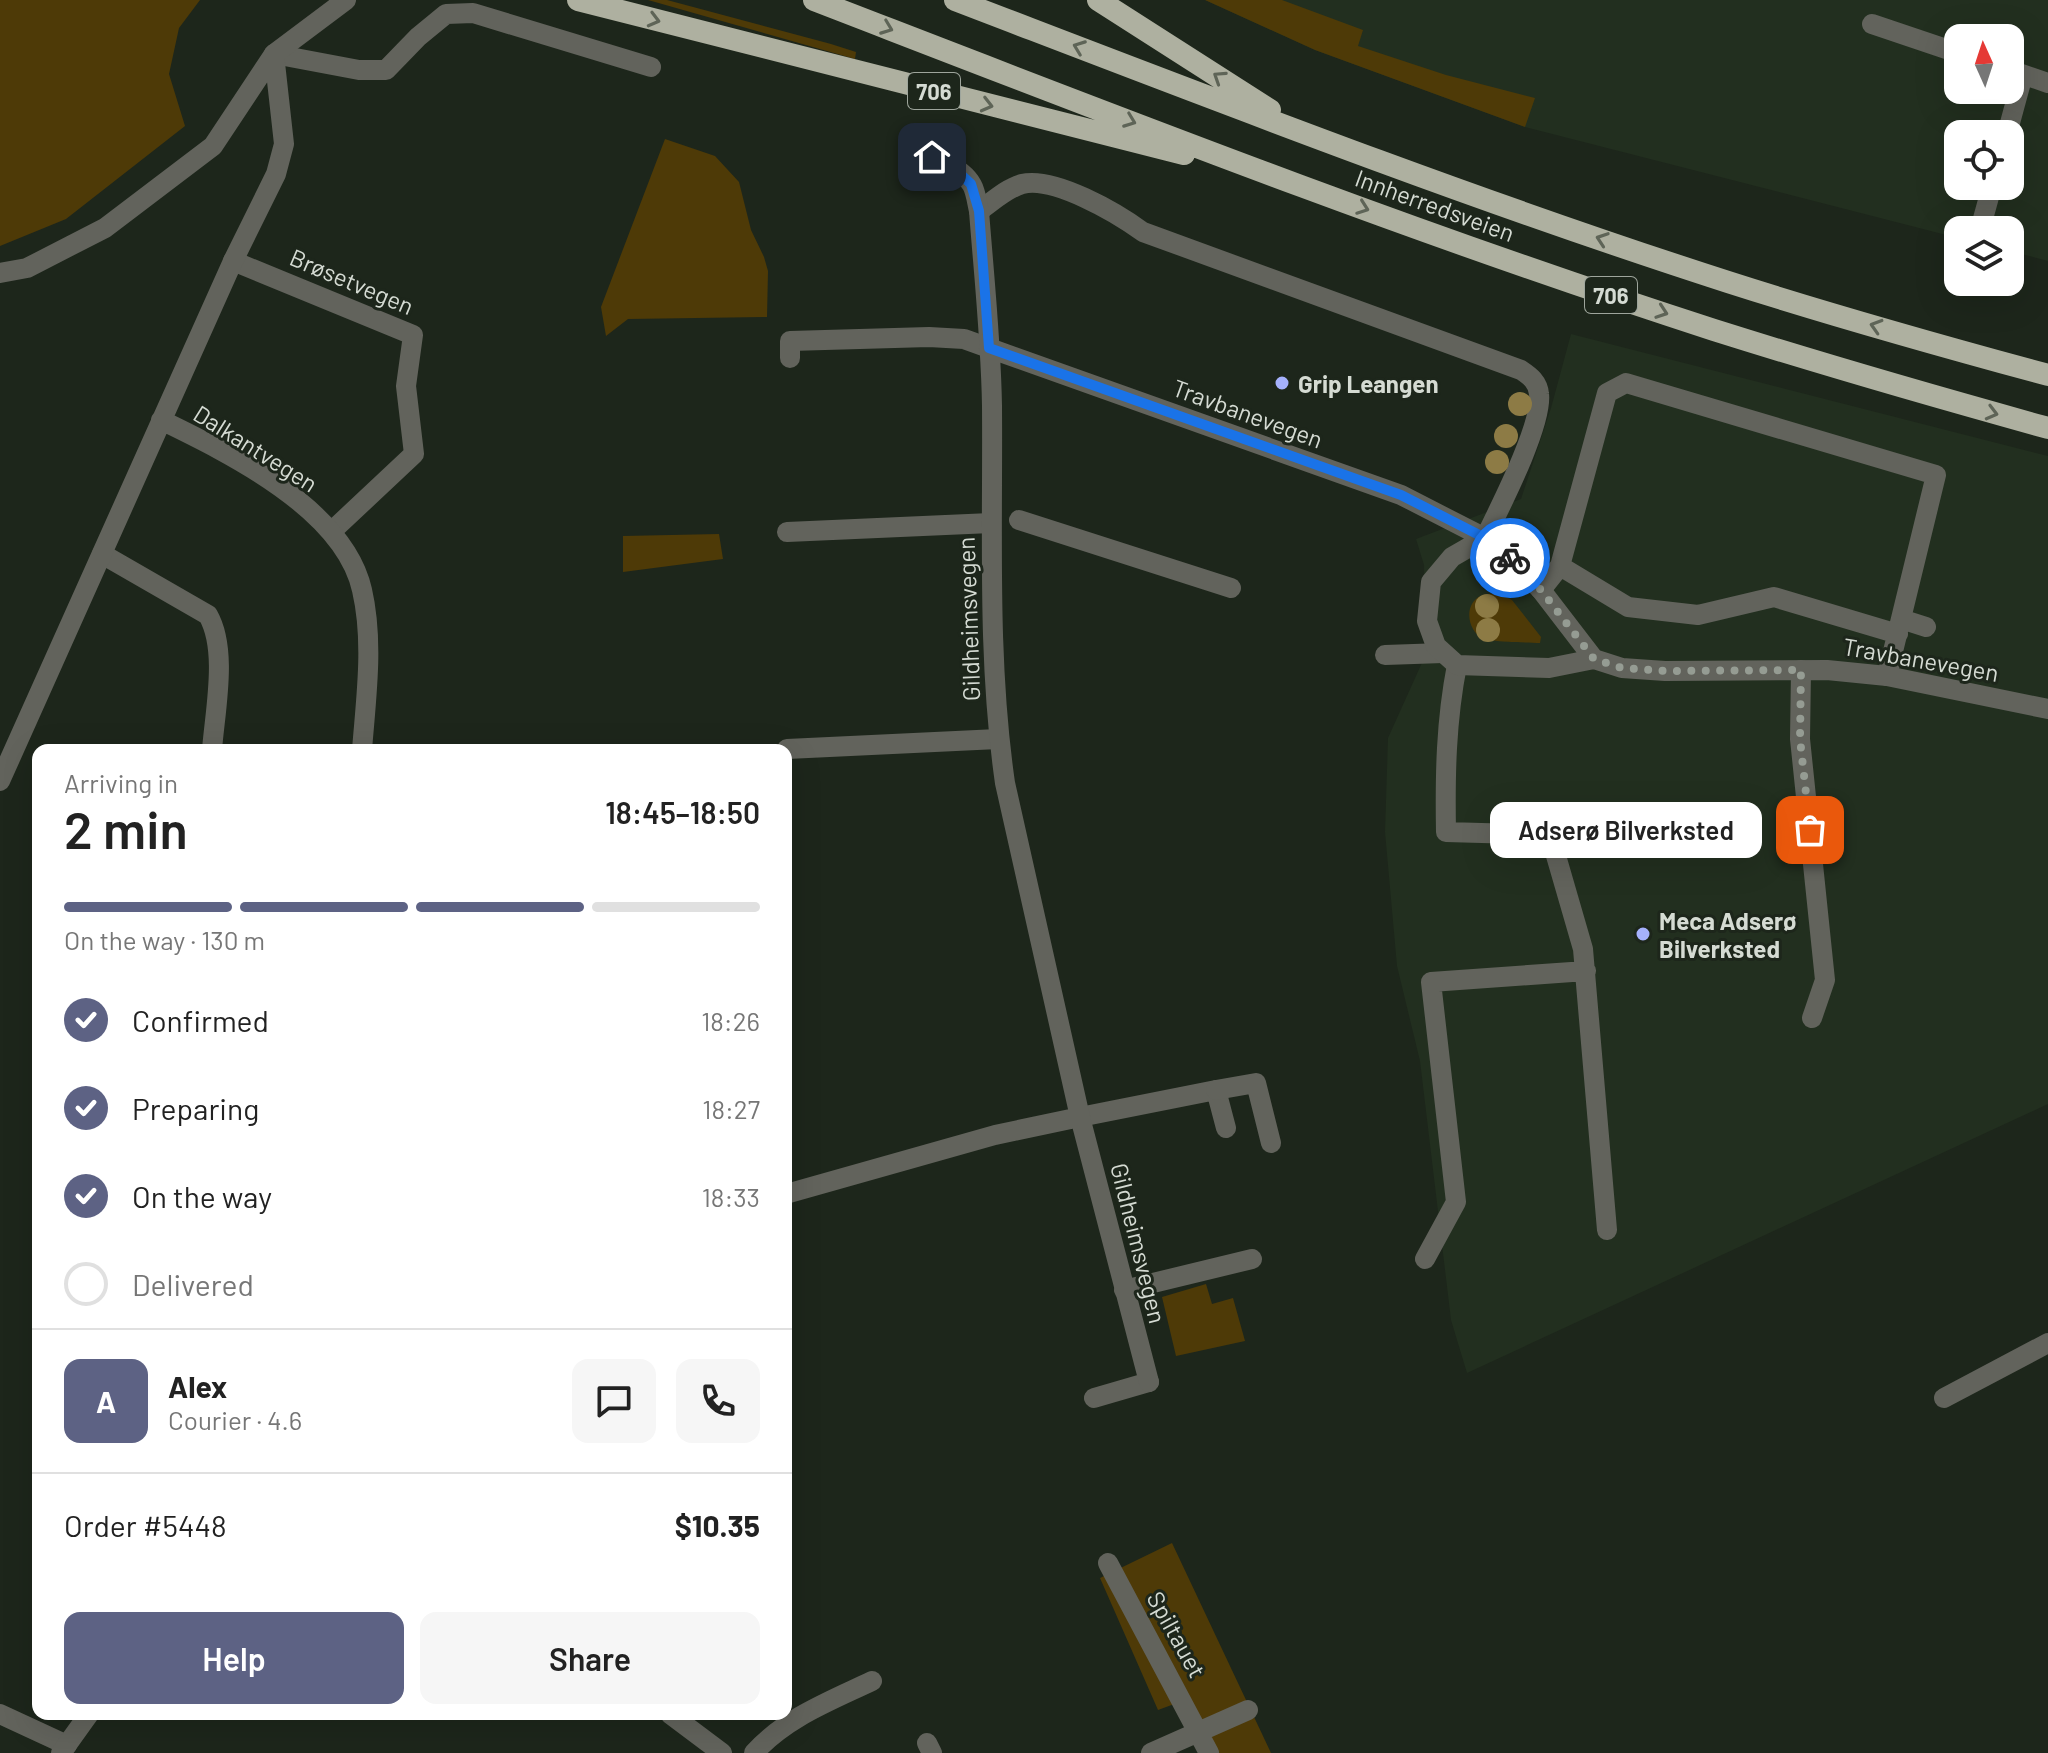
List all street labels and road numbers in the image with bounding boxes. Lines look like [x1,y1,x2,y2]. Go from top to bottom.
road number: 706 [908,73,960,109]
street label: Innherredsveien [1351,163,1519,247]
street label: Brøsetvegen [286,242,418,320]
road number: 706 [1585,277,1637,313]
street label: Travbanevegen [1169,372,1327,454]
street label: Dalkantvegen [189,398,323,498]
street label: Gildheimsvegen [951,536,985,702]
street label: Travbanevegen [1841,631,2001,687]
street label: Gildheimsvegen [1105,1160,1173,1326]
street label: Spiltauet [1141,1586,1213,1682]

